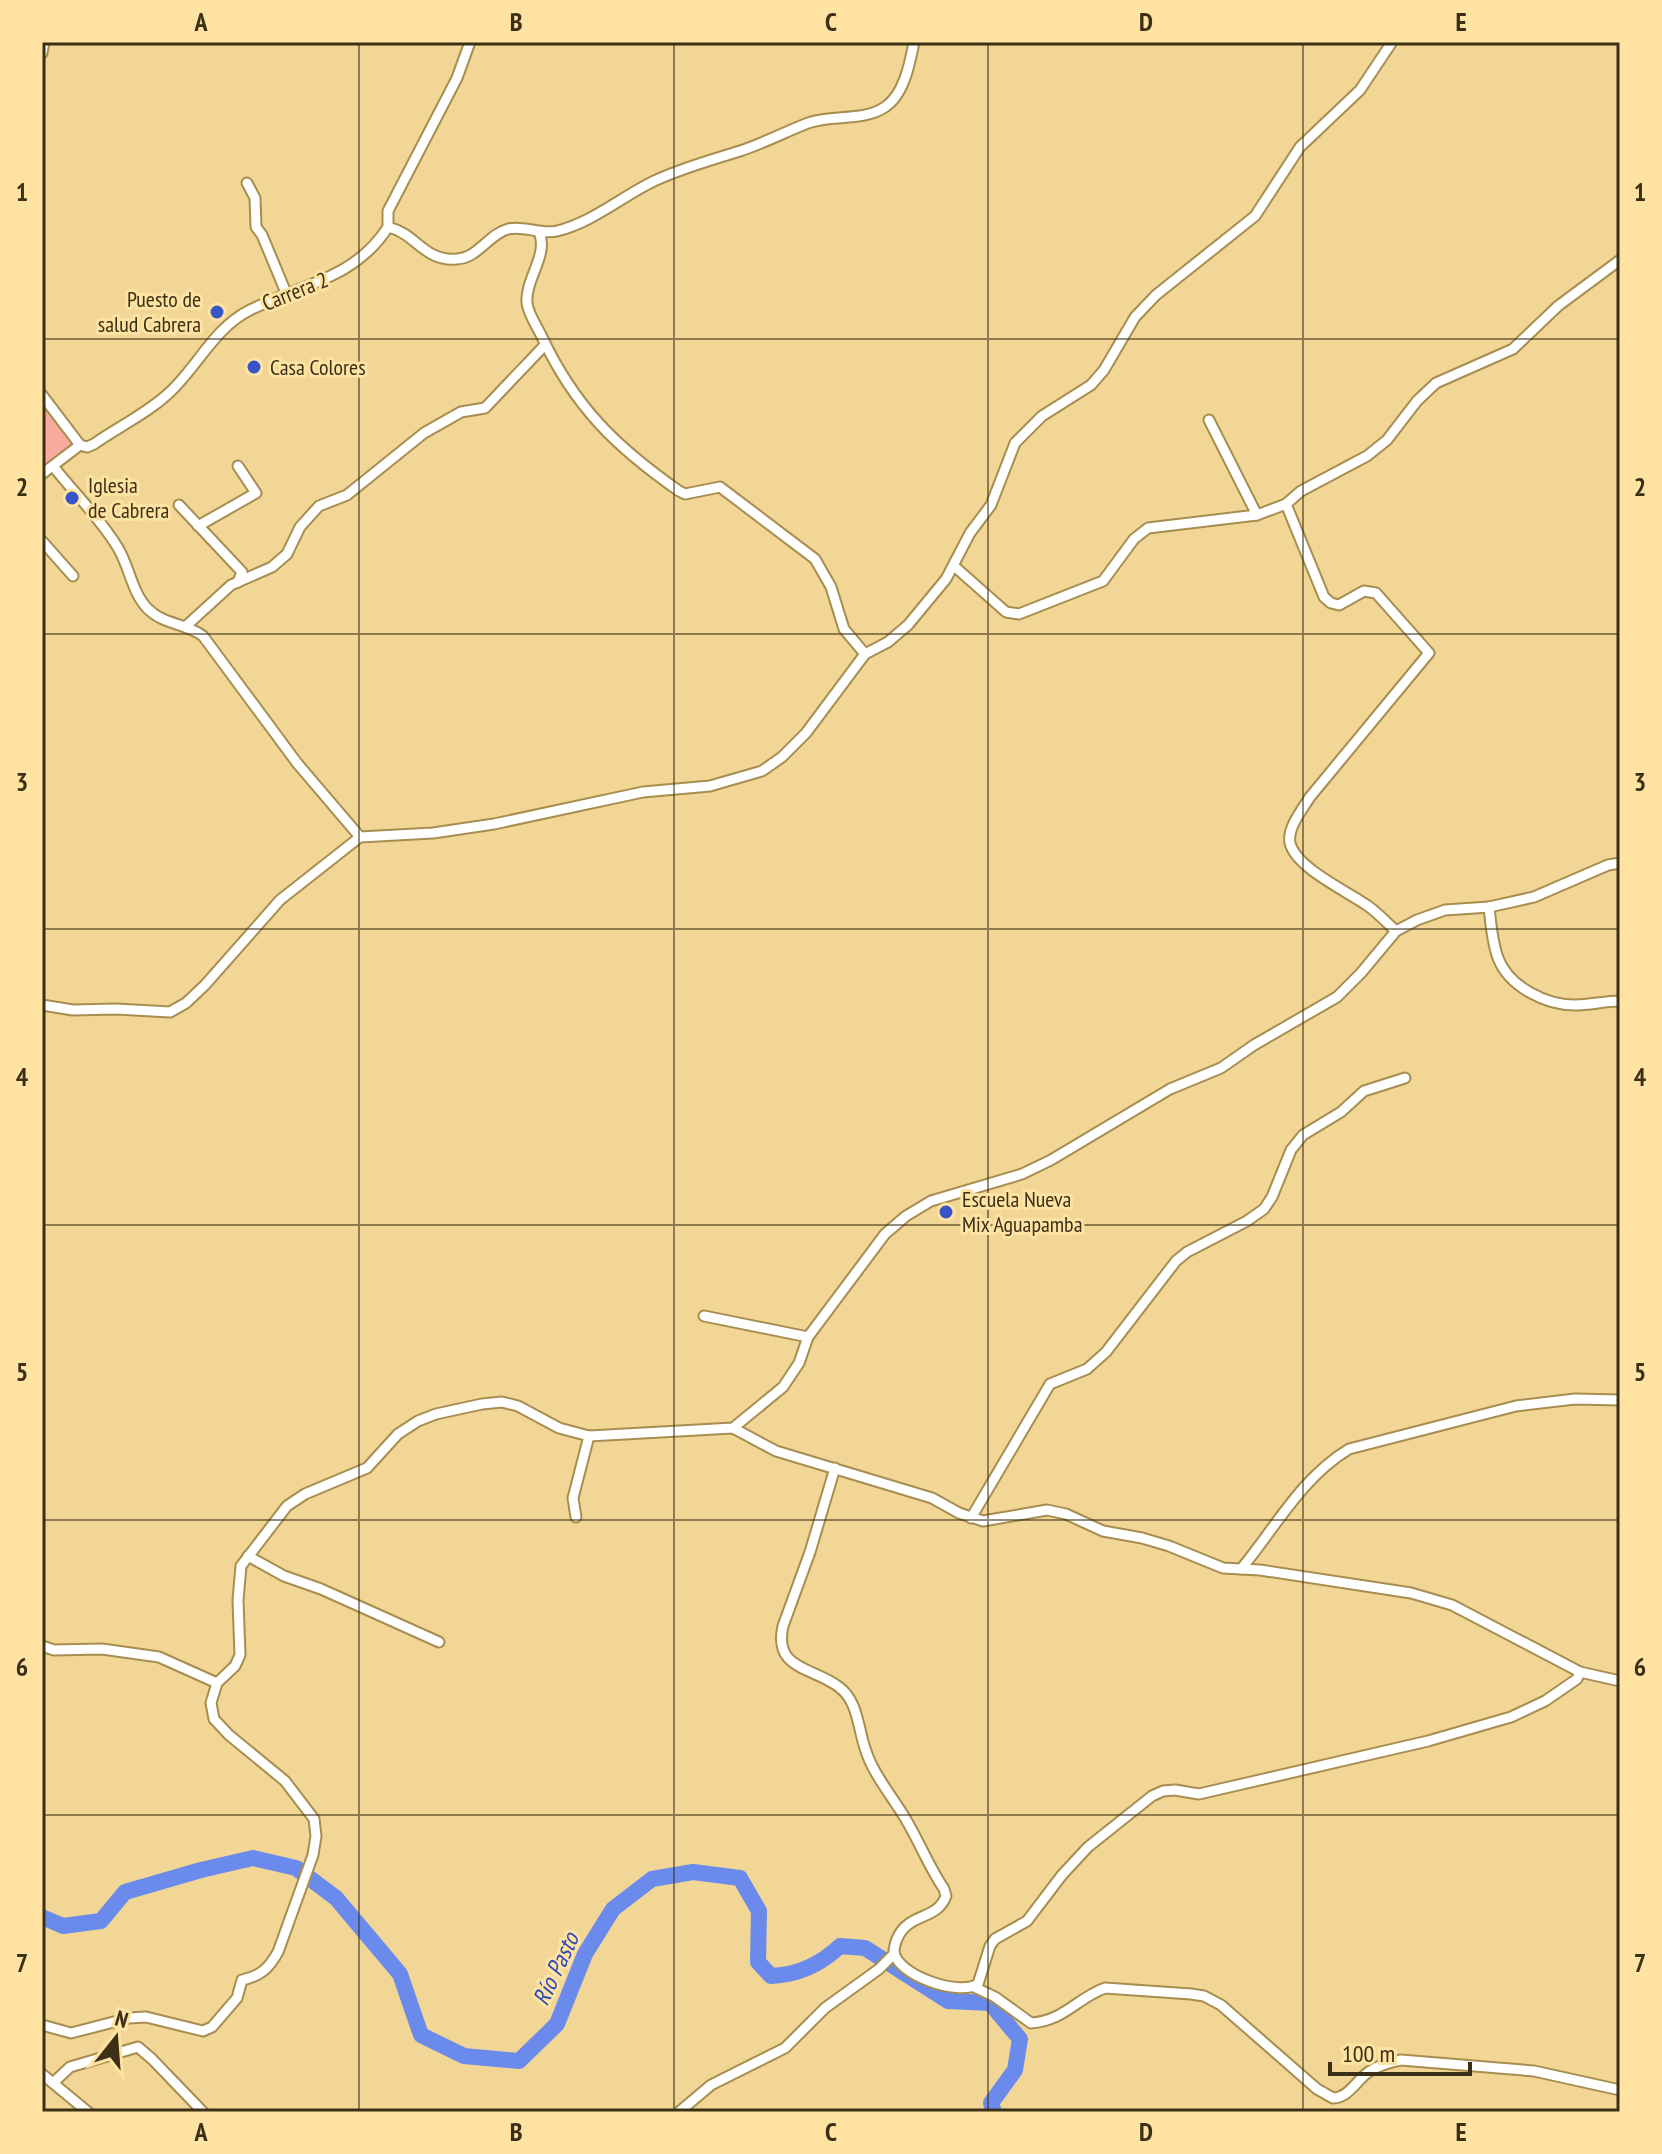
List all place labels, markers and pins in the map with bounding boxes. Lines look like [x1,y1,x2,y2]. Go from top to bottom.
place label: Puesto de salud Cabrera [98,285,201,338]
marker: Puesto de salud Cabrera [208,303,226,321]
place label: Casa Colores [270,353,366,381]
marker: Casa Colores [245,358,263,376]
place label: Iglesia de Cabrera [88,471,169,524]
marker: Iglesia de Cabrera [63,489,81,507]
place label: Escuela Nueva Mix Aguapamba [962,1185,1082,1238]
marker: Escuela Nueva Mix Aguapamba [937,1203,955,1221]

